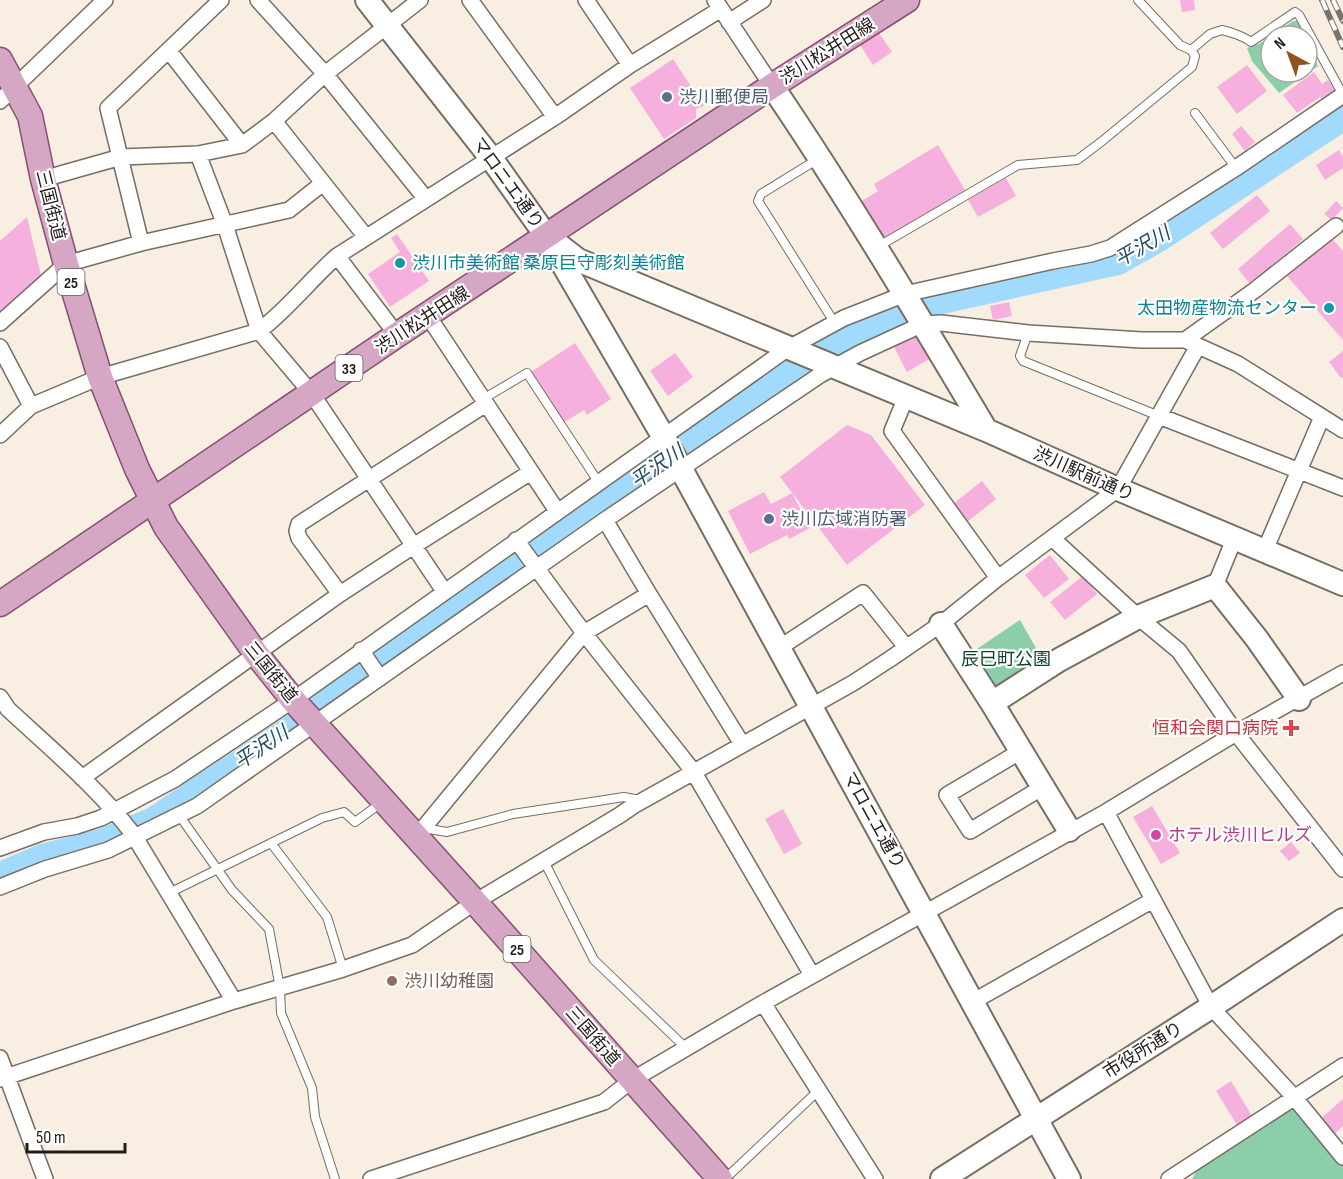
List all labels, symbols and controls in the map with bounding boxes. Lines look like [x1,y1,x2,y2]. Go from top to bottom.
street label: 渋川松井田線 [776,14,879,89]
north arrow [1259,24,1319,84]
text: N [1271,34,1290,54]
place label: 渋川郵便局 [679,87,769,108]
marker: 渋川郵便局 [660,90,674,104]
street label: マロニエ通り [467,133,548,233]
street label: 三国街道 [32,168,69,243]
water label: 平沢川 [1111,220,1176,272]
place label: 渋川市美術館 桑原巨守彫刻美術館 [412,253,685,274]
marker: 渋川市美術館 桑原巨守彫刻美術館 [393,256,407,270]
road number: 25 [58,269,84,295]
street label: 渋川松井田線 [371,282,473,359]
place label: 太田物産物流センター [1137,298,1317,319]
marker: 太田物産物流センター [1322,301,1336,315]
road number: 33 [336,355,362,381]
water label: 平沢川 [626,439,691,494]
street label: 渋川駅前通り [1030,443,1137,506]
place label: 渋川広域消防署 [781,509,907,530]
marker: 渋川広域消防署 [762,512,776,526]
street label: 三国街道 [240,638,301,707]
park label: 辰巳町公園 [961,649,1051,670]
place label: 恒和会関口病院 [1152,718,1278,739]
marker: 恒和会関口病院 [1282,719,1300,737]
water label: 平沢川 [230,720,295,775]
street label: マロニエ通り [838,768,909,873]
place label: ホテル渋川ヒルズ [1168,825,1312,846]
marker: ホテル渋川ヒルズ [1149,828,1163,842]
road number: 25 [504,936,530,962]
place label: 渋川幼稚園 [404,971,494,992]
marker: 渋川幼稚園 [385,974,399,988]
street label: 三国街道 [561,1002,624,1070]
street label: 市役所通り [1100,1018,1187,1083]
scale bar [27,1116,124,1154]
text: 50 m [36,1127,66,1148]

